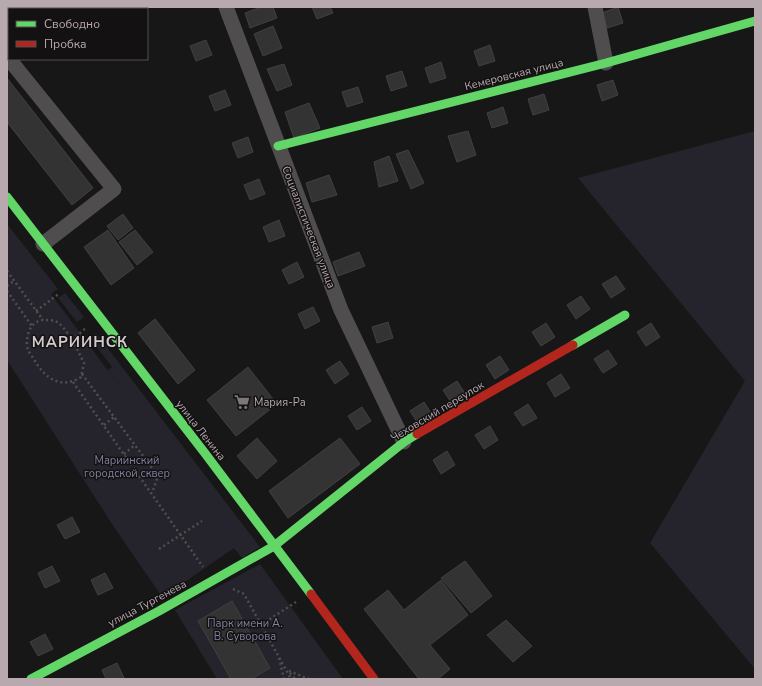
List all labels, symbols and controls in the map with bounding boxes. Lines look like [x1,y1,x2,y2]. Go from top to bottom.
legend [8,8,148,60]
text: Свободно [44,16,100,32]
text: Пробка [44,36,87,52]
street label: Кемеровская улица [463,55,565,94]
street label: Социалистическая улица [278,164,339,291]
district label: МАРИИНСК [32,332,128,352]
street label: Чеховский переулок [388,377,487,445]
supermarket icon: Мария-Ра [233,393,251,411]
place label: Мария-Ра [254,395,306,410]
street label: улица Ленина [172,397,229,464]
park label: Мариинский городской сквер [84,453,170,481]
street label: улица Тургенева [105,576,189,630]
park label: Парк имени А. В. Суворова [207,616,283,644]

